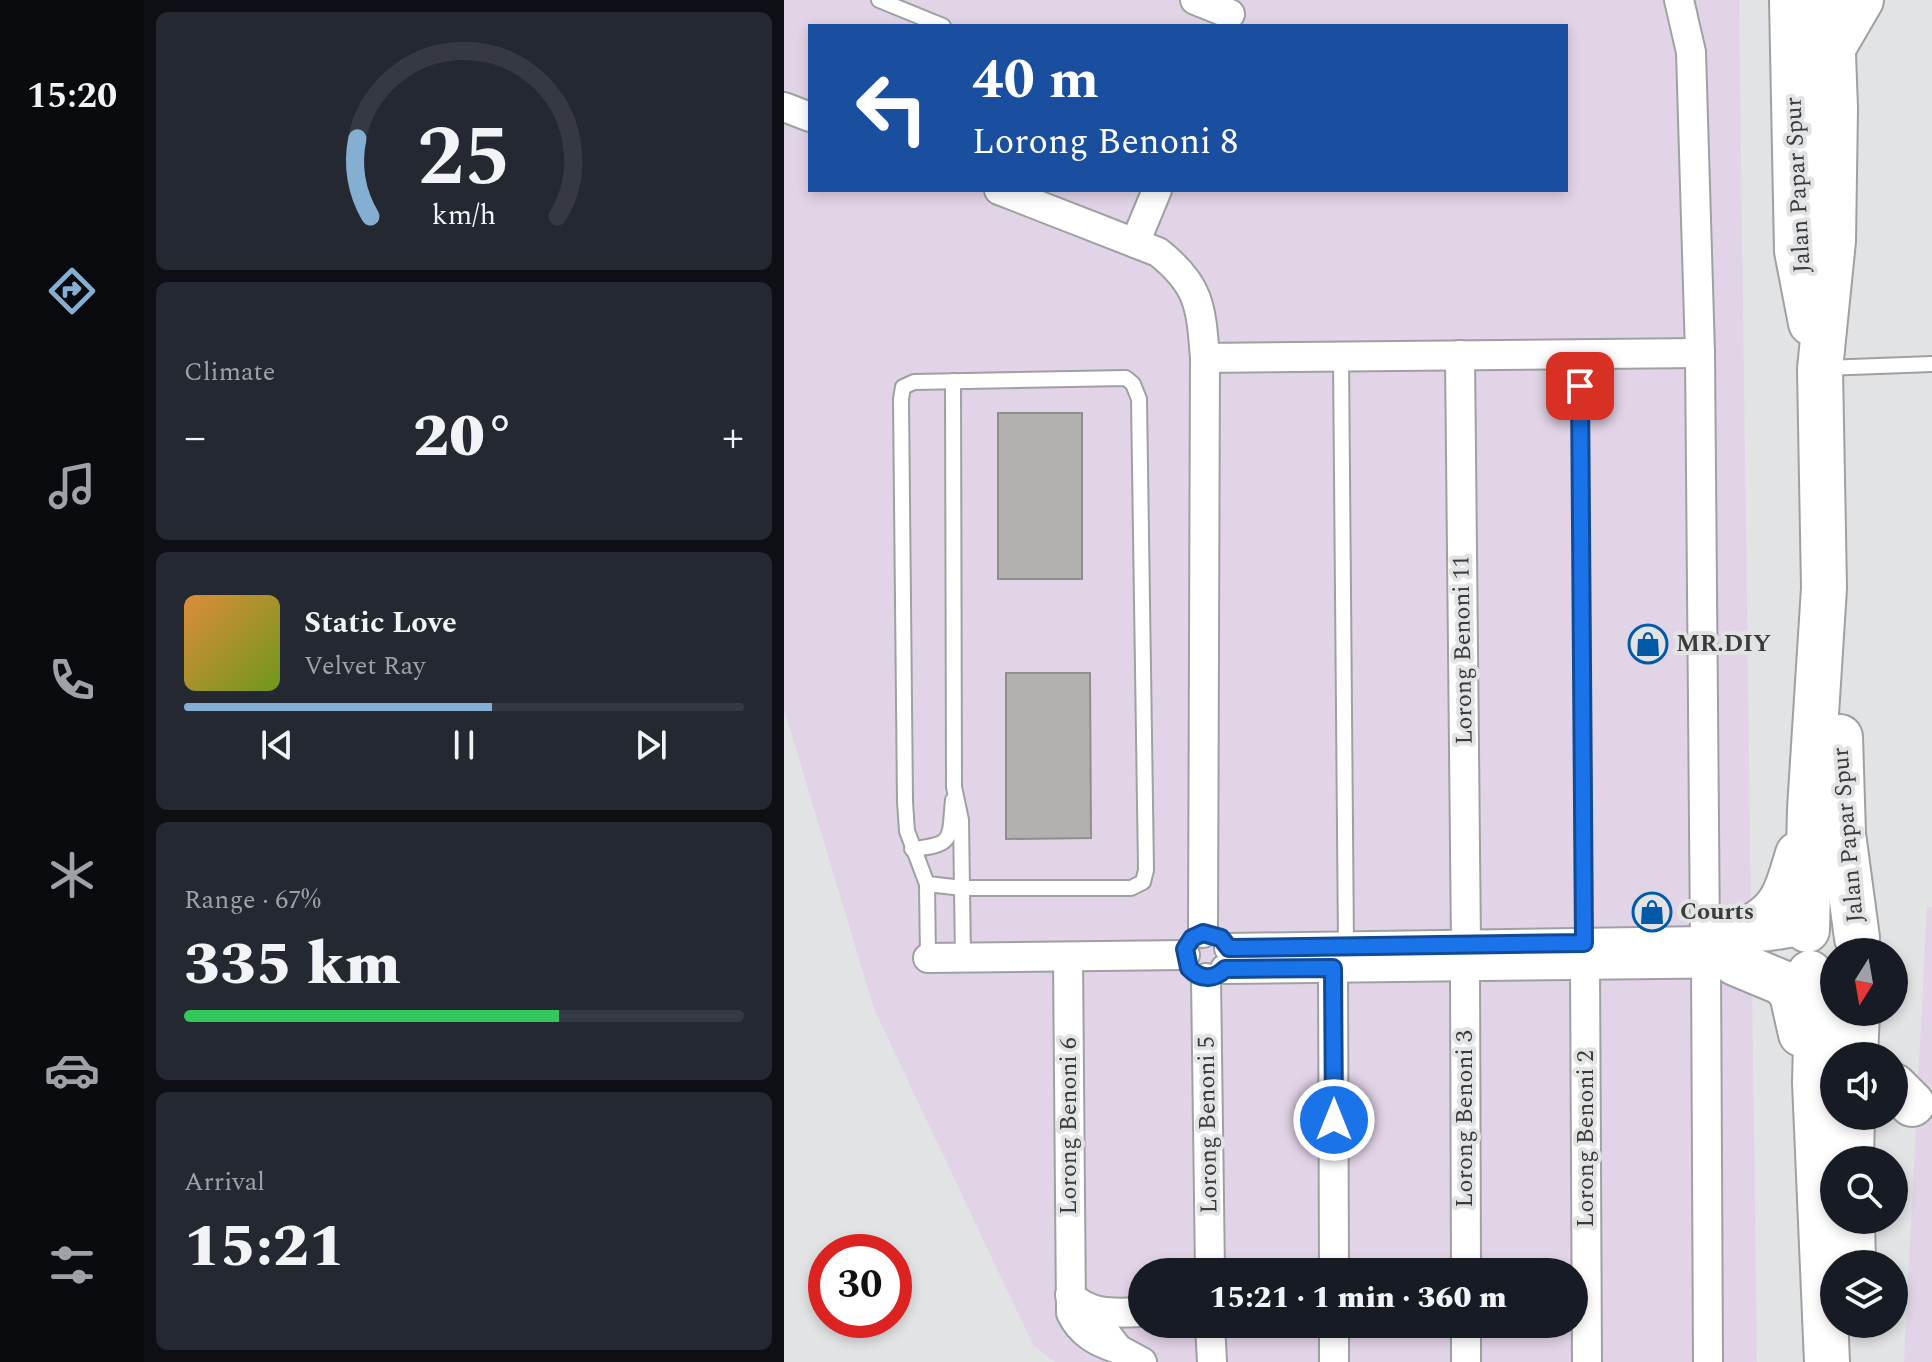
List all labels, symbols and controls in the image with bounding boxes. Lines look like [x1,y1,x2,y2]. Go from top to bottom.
text: 40 m [972,38,1099,123]
icon: left [840,56,944,160]
text: 15:20 [27,69,117,124]
text: 25 [417,95,511,222]
street label: Jalan Papar Spur [1775,96,1821,274]
text: Lorong Benoni 8 [972,115,1238,170]
text: km/h [432,194,496,237]
icon: directions [44,263,100,319]
text: Climate [184,352,275,392]
pin [1546,352,1614,420]
icon: arrive [1558,364,1602,408]
text: 20° [413,391,515,483]
text: − [184,404,206,471]
text: + [722,404,744,471]
icon: music [44,458,100,514]
street label: Lorong Benoni 11 [1443,555,1483,745]
text: Static Love [304,600,457,646]
shop icon: MR.DIY [1627,623,1669,665]
place label: MR.DIY [1676,626,1771,662]
text: Velvet Ray [304,646,425,686]
icon: phone [44,652,100,708]
icon: previous [255,723,299,767]
icon: pause [442,723,486,767]
icon: next [629,723,673,767]
street label: Jalan Papar Spur [1822,746,1874,924]
icon: climate [44,847,100,903]
text: Range · 67% [184,880,321,920]
shop icon: Courts [1631,891,1673,933]
place label: Courts [1680,894,1754,930]
text: 335 km [184,919,401,1011]
north arrow [1820,938,1908,1026]
map controls [1820,938,1908,1338]
street label: Lorong Benoni 3 [1447,1030,1483,1208]
street label: Lorong Benoni 5 [1188,1036,1228,1214]
street label: Lorong Benoni 6 [1051,1037,1087,1215]
icon: car [44,1042,100,1098]
button: sound [1820,1042,1908,1130]
street label: Lorong Benoni 2 [1568,1050,1604,1228]
position arrow [1292,1078,1376,1162]
button: search [1820,1146,1908,1234]
text: Arrival [184,1162,265,1202]
text: 15:21 [184,1201,345,1293]
speed limit sign: 30 [808,1234,912,1338]
icon: filters [44,1237,100,1293]
button: layers [1820,1250,1908,1338]
text: 15:21 · 1 min · 360 m [1209,1275,1507,1321]

